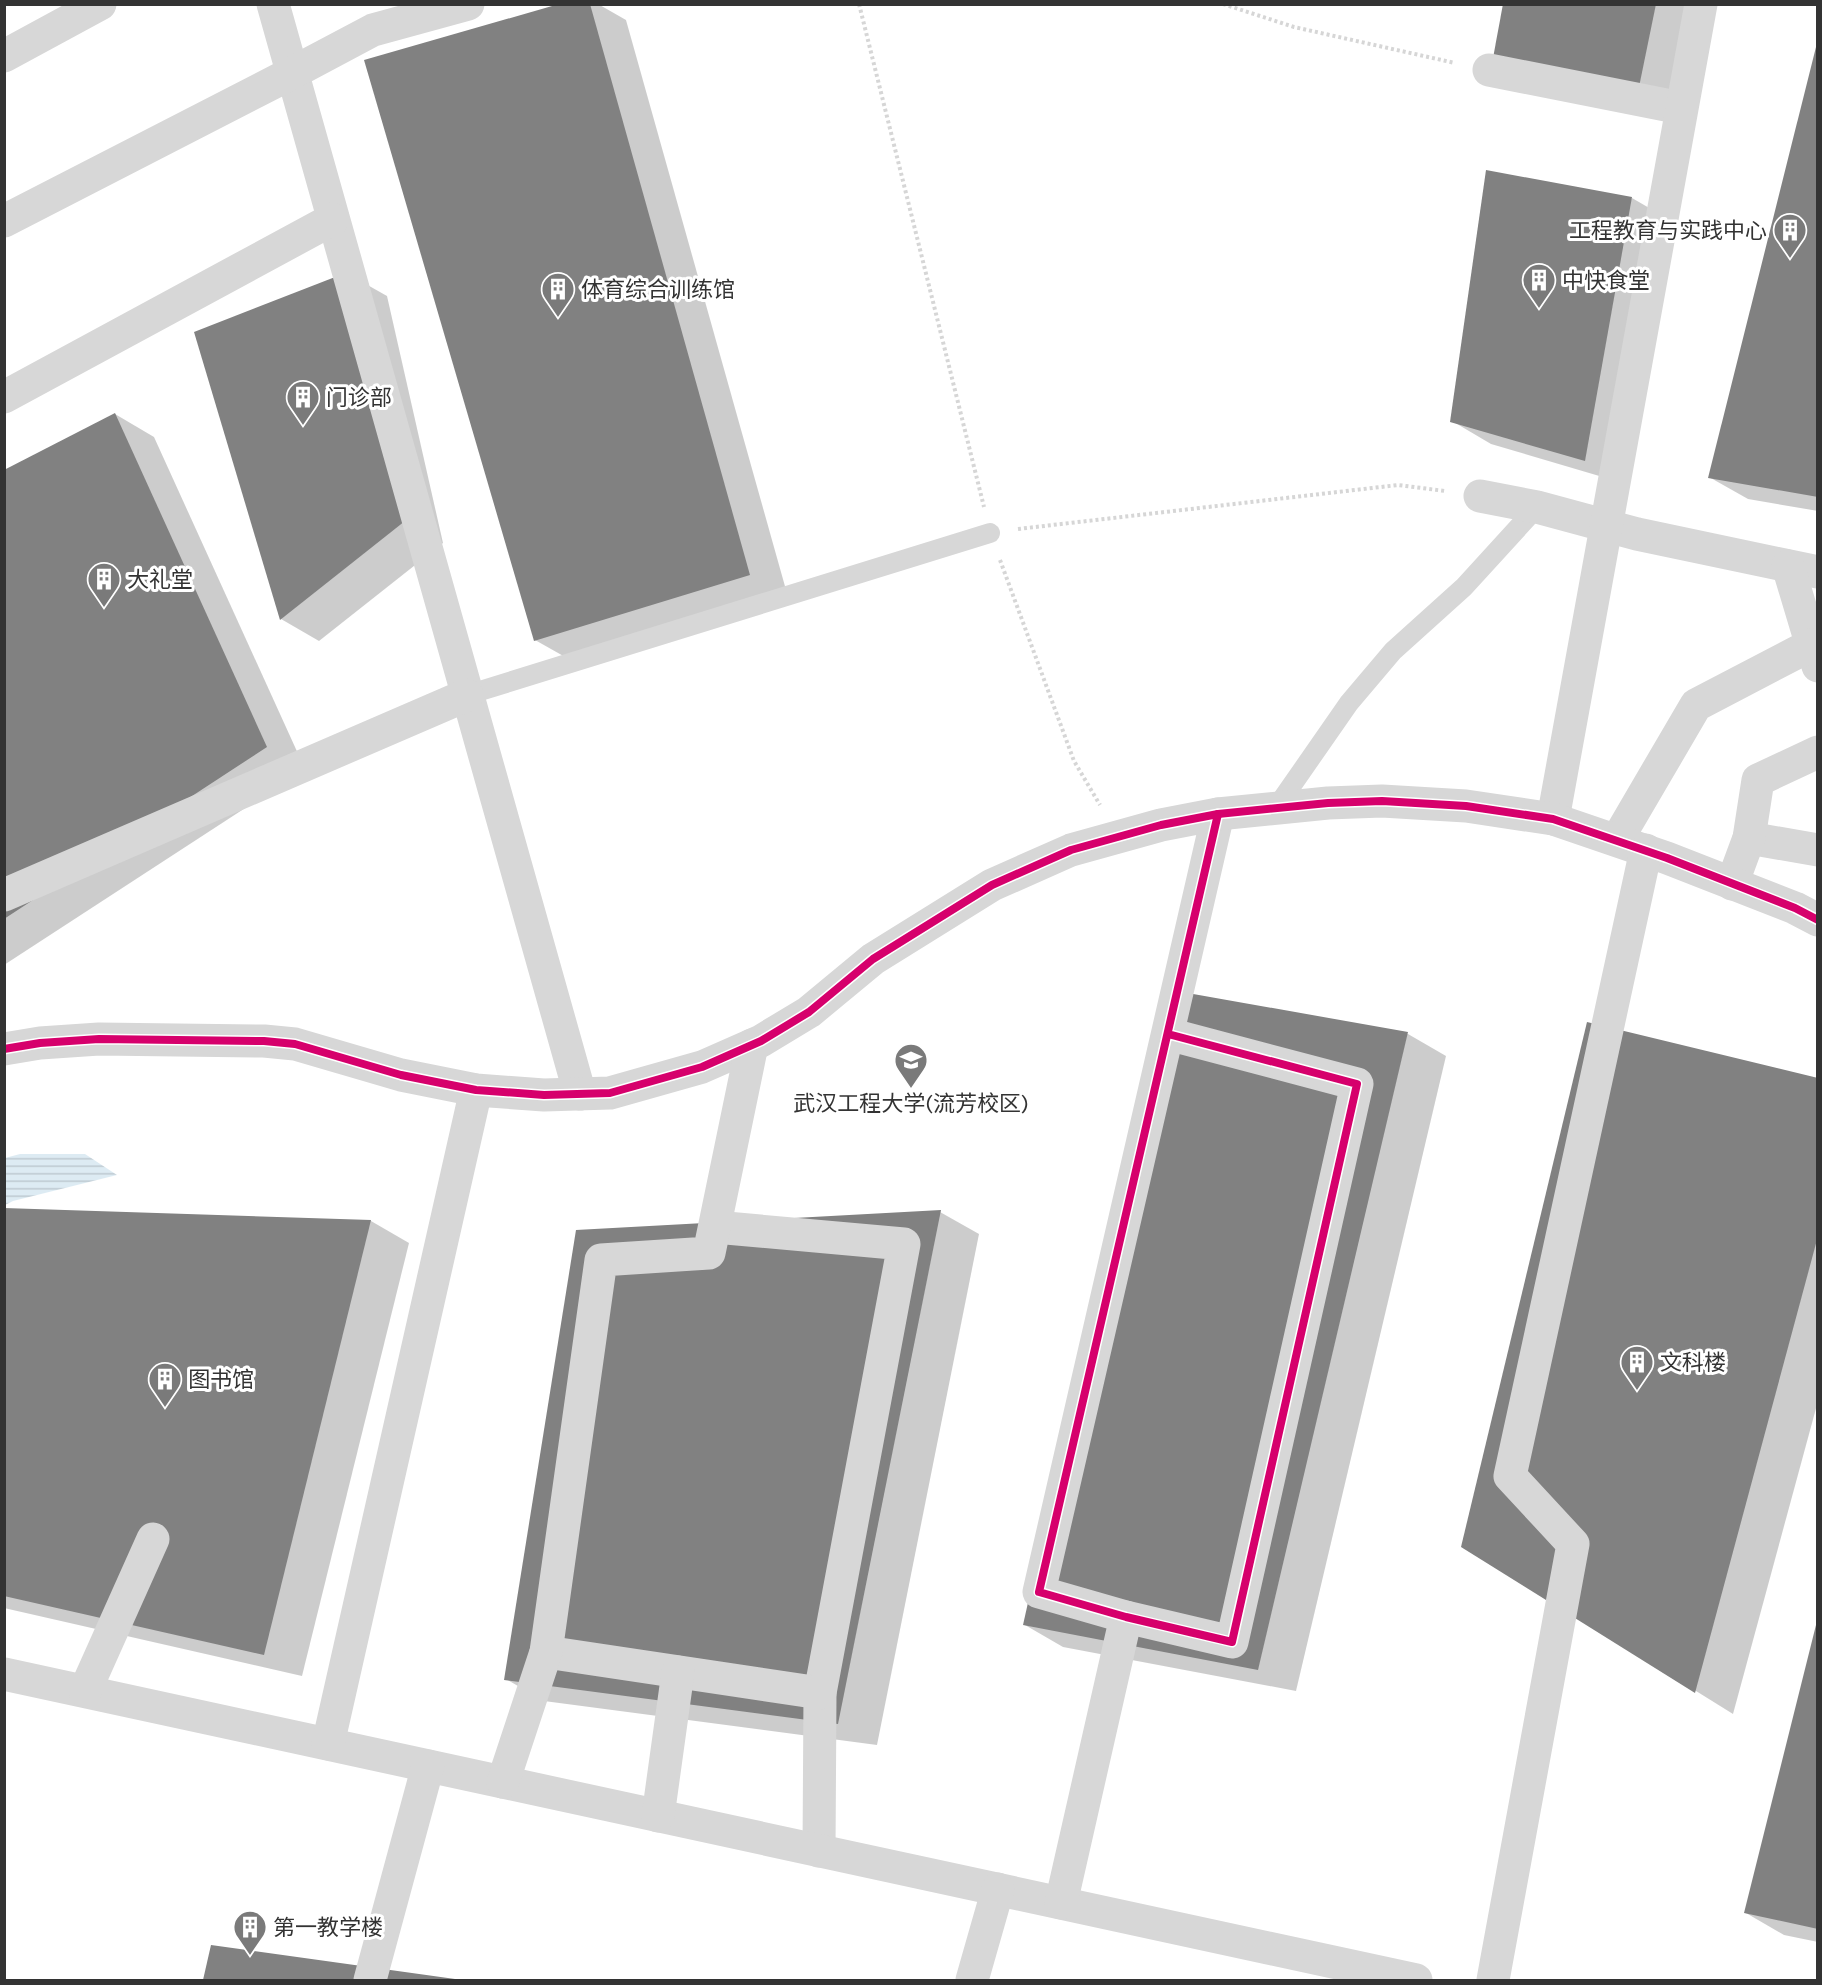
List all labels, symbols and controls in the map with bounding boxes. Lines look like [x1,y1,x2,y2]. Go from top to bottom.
building icon: 工程教育与实践中心 [1772,212,1808,259]
place label: 工程教育与实践中心 [1569,218,1767,244]
building icon: 中快食堂 [1521,262,1557,309]
place label: 中快食堂 [1562,268,1650,294]
building icon: 体育综合训练馆 [540,271,576,318]
place label: 体育综合训练馆 [581,277,735,303]
building icon: 门诊部 [285,379,321,426]
place label: 门诊部 [326,385,392,411]
building icon: 大礼堂 [86,561,122,608]
place label: 大礼堂 [127,567,193,593]
school or university icon: 武汉工程大学(流芳校区) [893,1042,929,1089]
place label: 武汉工程大学(流芳校区) [793,1091,1029,1117]
building icon: 文科楼 [1619,1344,1655,1391]
place label: 文科楼 [1660,1350,1726,1376]
building icon: 图书馆 [147,1361,183,1408]
place label: 图书馆 [188,1367,254,1393]
building icon: 第一教学楼 [232,1909,268,1956]
place label: 第一教学楼 [273,1915,383,1941]

